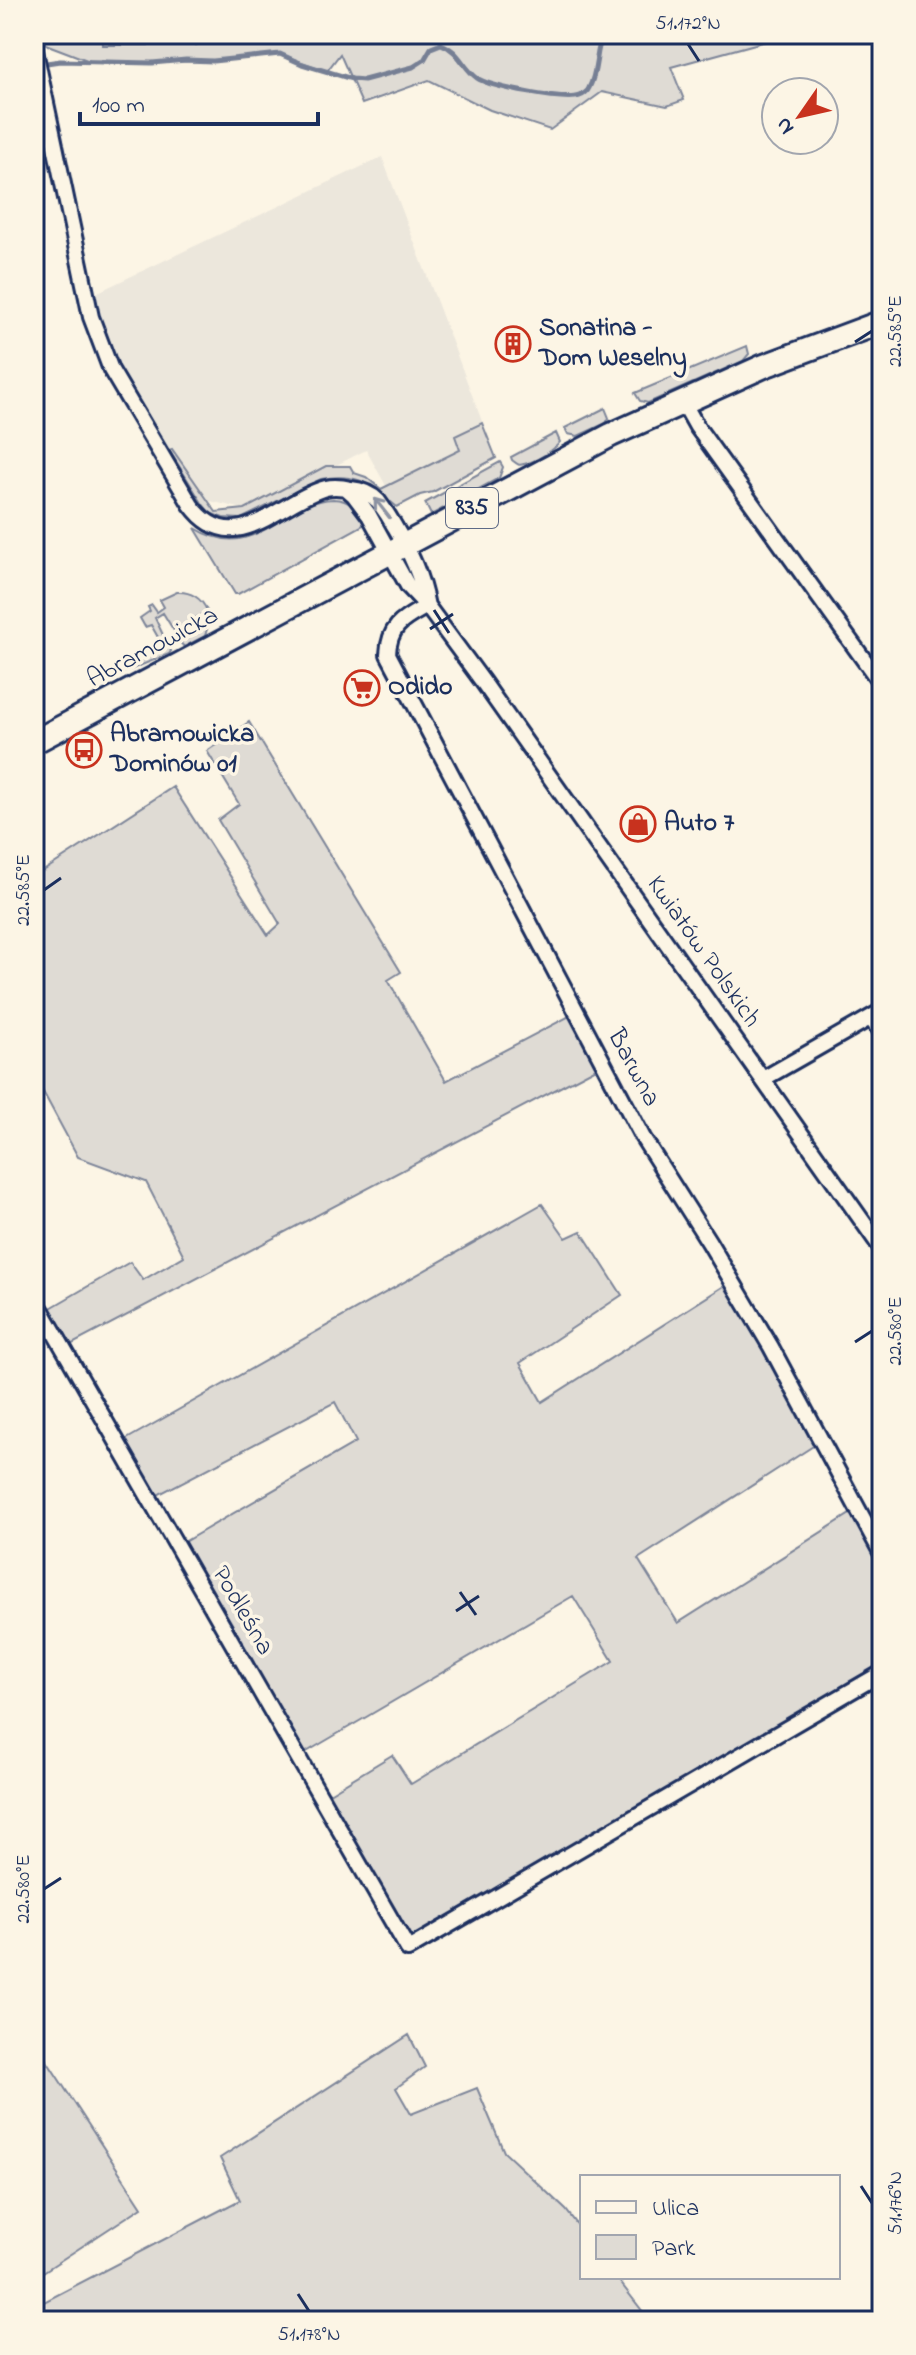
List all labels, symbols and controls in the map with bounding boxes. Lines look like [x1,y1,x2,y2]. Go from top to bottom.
text: 51.172°N [655,10,721,39]
scale bar [80,76,318,126]
north arrow [760,76,840,156]
text: 100 m [92,89,145,124]
text: N [768,110,803,141]
text: 22.585°E [882,295,911,367]
place label: Sonatina - Dom Weselny [538,310,687,378]
building icon: Sonatina - Dom Weselny [494,325,532,363]
road number: 835 [446,488,498,528]
one-way arrow [373,498,390,519]
street label: Abramowicka [80,597,226,699]
supermarket icon: Odido [343,669,381,707]
place label: Odido [388,669,453,707]
place label: Abramowicka Dominów 01 [109,716,254,784]
bus stop icon: Abramowicka Dominów 01 [65,731,103,769]
shop icon: Auto 7 [619,805,657,843]
place label: Auto 7 [664,805,735,843]
text: 22.585°E [10,854,39,926]
street label: Kwiatów Polskich [636,868,770,1036]
street label: Barwna [596,1021,669,1114]
text: 22.580°E [882,1296,911,1366]
street label: Podleśna [201,1559,283,1663]
text: 22.580°E [10,1854,39,1924]
text: 51.176°N [882,2171,911,2235]
legend [580,2175,840,2279]
text: Ulica [652,2192,699,2227]
text: Park [652,2232,696,2267]
text: 51.178°N [278,2321,340,2350]

